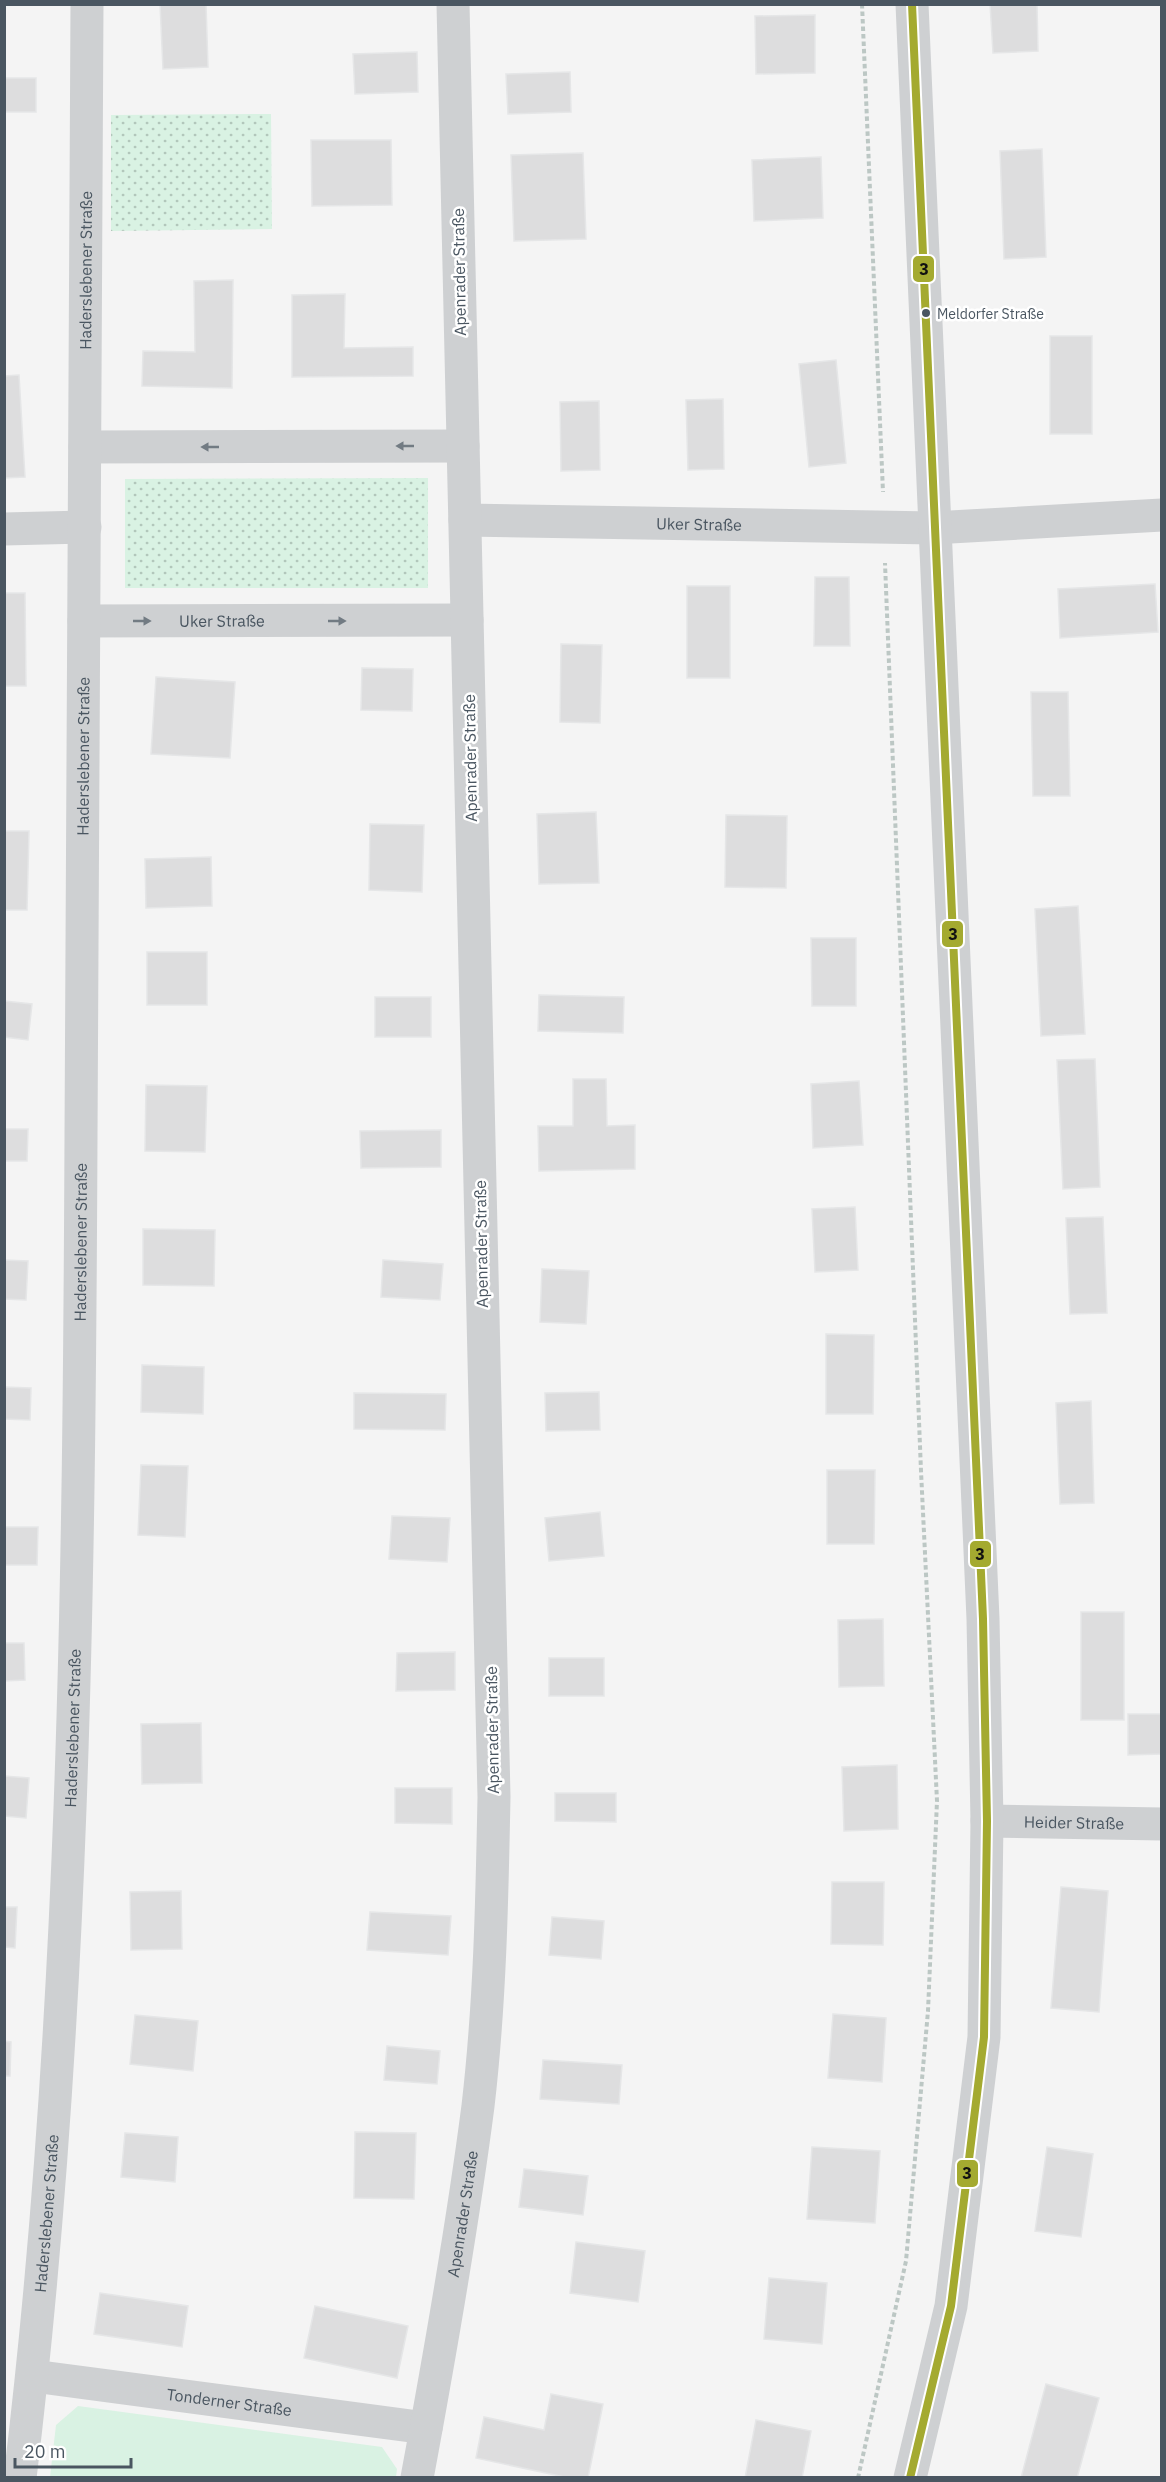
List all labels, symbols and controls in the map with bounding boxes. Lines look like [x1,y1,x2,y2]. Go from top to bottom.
street label: Haderslebener Straße [75,191,96,350]
street label: Apenrader Straße [448,208,470,336]
line badge: 3 [912,255,935,283]
text: 3 [919,259,929,279]
place label: Meldorfer Straße [937,305,1044,323]
marker: Meldorfer Straße [920,307,932,319]
one-way arrow [395,441,414,451]
one-way arrow [200,442,219,451]
street label: Uker Straße [656,513,742,535]
street label: Uker Straße [179,611,265,631]
one-way arrow [133,616,152,626]
one-way arrow [328,616,347,626]
street label: Haderslebener Straße [73,677,93,836]
street label: Apenrader Straße [459,694,481,822]
line badge: 3 [941,920,964,948]
text: 3 [948,924,958,944]
street label: Haderslebener Straße [70,1163,91,1322]
street label: Apenrader Straße [470,1180,492,1308]
line badge: 3 [969,1540,992,1568]
text: 3 [975,1544,985,1564]
street label: Haderslebener Straße [60,1648,85,1808]
street label: Apenrader Straße [481,1666,503,1794]
street label: Heider Straße [1024,1812,1124,1833]
street label: Haderslebener Straße [30,2133,63,2293]
street label: Apenrader Straße [443,2149,482,2279]
line badge: 3 [956,2159,979,2188]
text: 3 [962,2163,972,2183]
street label: Tonderner Straße [166,2384,293,2420]
scale bar [15,2431,130,2469]
text: 20 m [24,2440,66,2463]

